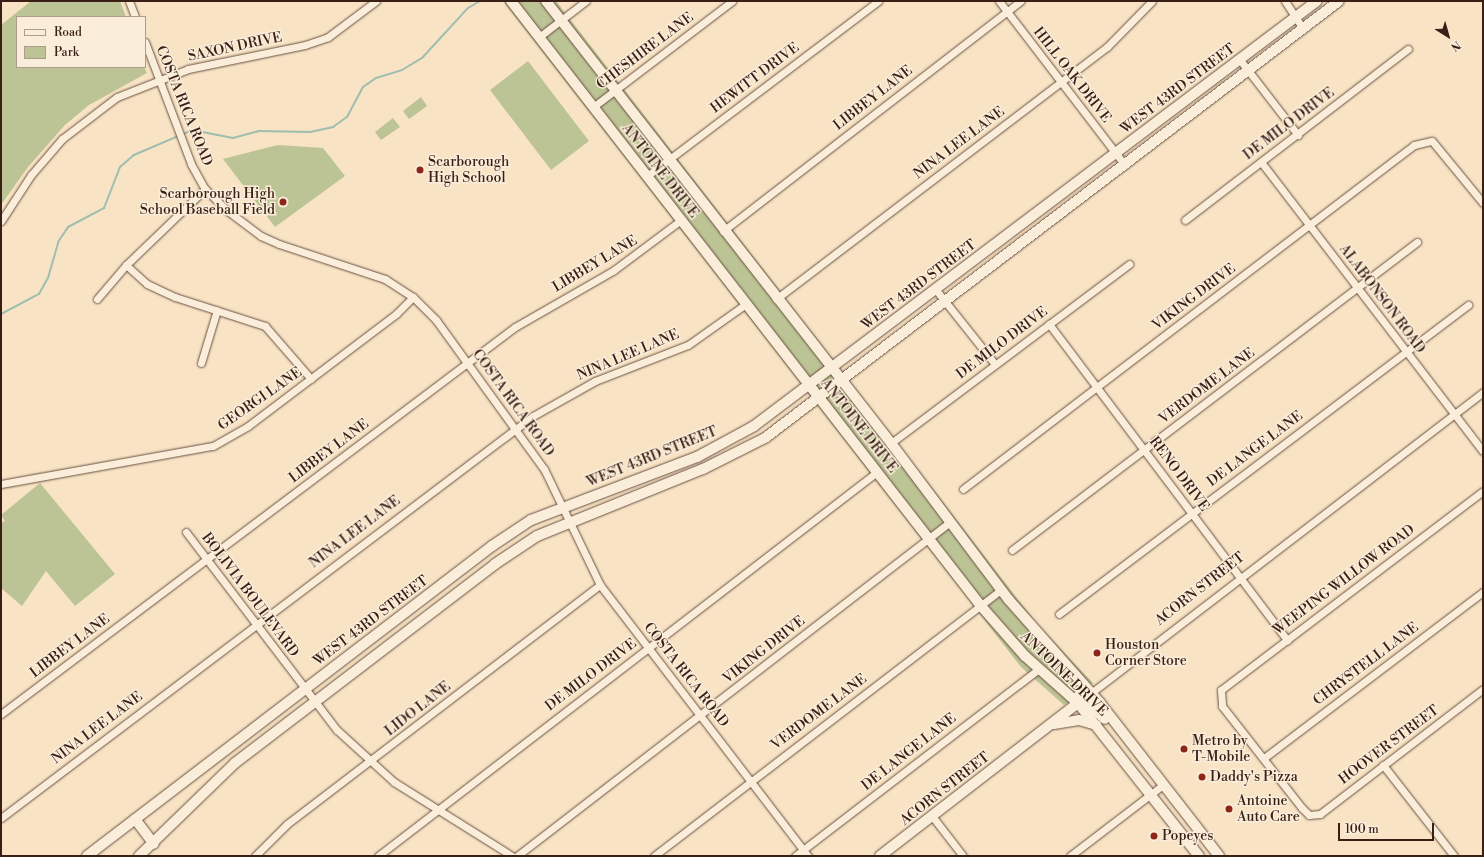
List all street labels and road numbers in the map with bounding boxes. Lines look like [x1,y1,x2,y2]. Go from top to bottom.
street label: CHESHIRE LANE [593,9,697,93]
street label: HILL OAK DRIVE [1030,24,1114,126]
street label: SAXON DRIVE [186,29,284,65]
street label: HEWITT DRIVE [707,39,803,117]
street label: WEST 43RD STREET [1117,40,1239,138]
street label: COSTA RICA ROAD [152,43,216,169]
street label: LIBBEY LANE [830,62,916,134]
street label: DE MILO DRIVE [1240,84,1338,164]
street label: NINA LEE LANE [910,103,1008,183]
street label: ANTOINE DRIVE [618,121,702,221]
street label: LIBBEY LANE [550,232,640,296]
street label: WEST 43RD STREET [858,236,980,334]
street label: ALABONSON ROAD [1336,241,1428,357]
street label: VIKING DRIVE [1149,260,1239,334]
street label: DE MILO DRIVE [953,303,1051,383]
street label: NINA LEE LANE [574,326,682,384]
street label: VERDOME LANE [1156,345,1258,427]
street label: COSTA RICA ROAD [469,346,557,460]
street label: GEORGI LANE [215,364,305,434]
street label: ANTOINE DRIVE [817,376,901,476]
street label: DE LANGE LANE [1204,408,1306,490]
street label: LIBBEY LANE [286,416,372,486]
street label: WEST 43RD STREET [584,423,720,491]
street label: RENO DRIVE [1146,433,1212,515]
street label: NINA LEE LANE [306,492,404,572]
street label: WEEPING WILLOW ROAD [1270,521,1418,639]
street label: BOLIVIA BOULEVARD [198,530,302,660]
street label: ACORN STREET [1152,549,1248,629]
street label: WEST 43RD STREET [310,572,432,670]
street label: LIBBEY LANE [27,611,113,681]
street label: VIKING DRIVE [720,613,808,687]
street label: COSTA RICA ROAD [640,619,732,731]
street label: CHRYSTELL LANE [1310,619,1422,709]
street label: ANTOINE DRIVE [1017,628,1111,720]
street label: DE MILO DRIVE [542,635,640,715]
street label: VERDOME LANE [768,671,870,753]
street label: LIDO LANE [382,678,454,740]
street label: NINA LEE LANE [48,688,146,768]
street label: HOOVER STREET [1336,702,1442,788]
street label: DE LANGE LANE [858,710,960,794]
street label: ACORN STREET [897,749,993,829]

